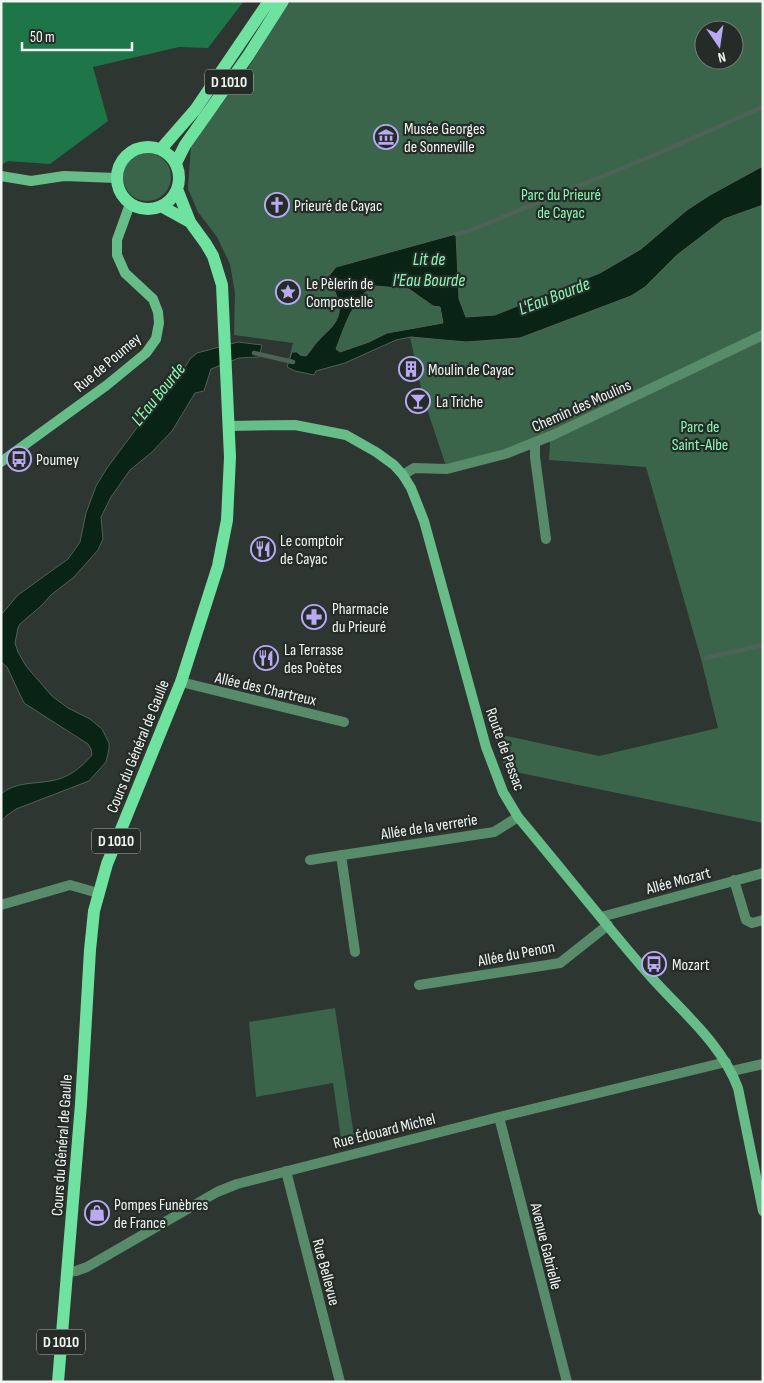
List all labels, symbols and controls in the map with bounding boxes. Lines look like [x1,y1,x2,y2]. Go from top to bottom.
scale bar [22,20,132,52]
north arrow [694,20,744,70]
text: 50 m [30,28,55,47]
text: N [716,48,727,66]
road number: D 1010 [205,70,253,94]
place label: Musée Georges de Sonneville [404,120,485,157]
museum icon: Musée Georges de Sonneville [373,124,399,150]
park label: Parc du Prieuré de Cayac [521,186,601,223]
church icon: Prieuré de Cayac [264,192,290,218]
place label: Prieuré de Cayac [294,197,382,216]
water label: Lit de l'Eau Bourde [393,249,465,291]
water label: L'Eau Bourde [516,273,593,320]
place label: Le Pèlerin de Compostelle [306,275,373,312]
place icon: Le Pèlerin de Compostelle [275,279,301,305]
street label: Rue de Poumey [71,330,145,397]
building icon: Moulin de Cayac [398,356,424,382]
water label: L'Eau Bourde [127,359,190,430]
place label: Moulin de Cayac [428,361,514,380]
street label: Chemin des Moulins [529,376,634,437]
bar icon: La Triche [405,388,431,414]
place label: La Triche [436,393,483,412]
park label: Parc de Saint-Albe [672,418,728,455]
bus stop icon: Poumey [6,446,32,472]
place label: Poumey [36,451,79,470]
place label: Le comptoir de Cayac [280,532,344,569]
restaurant icon: Le comptoir de Cayac [250,536,276,562]
place label: Pharmacie du Prieuré [332,600,389,637]
pharmacy icon: Pharmacie du Prieuré [301,604,327,630]
place label: La Terrasse des Poètes [284,641,343,678]
restaurant icon: La Terrasse des Poètes [253,645,279,671]
street label: Allée des Chartreux [212,668,318,710]
street label: Cours du Général de Gaulle [103,677,174,816]
street label: Route de Pessac [481,705,528,794]
street label: Allée de la verrerie [379,810,479,845]
road number: D 1010 [92,828,140,854]
street label: Allée Mozart [643,864,713,899]
street label: Allée du Penon [475,938,556,971]
bus stop icon: Mozart [641,951,667,977]
place label: Mozart [672,956,710,975]
street label: Cours du Général de Gaulle [48,1074,77,1217]
street label: Rue Édouard Michel [331,1110,437,1153]
place label: Pompes Funèbres de France [114,1196,208,1233]
shop icon: Pompes Funèbres de France [84,1200,110,1226]
street label: Avenue Gabrielle [525,1200,565,1292]
street label: Rue Bellevue [308,1237,344,1308]
road number: D 1010 [37,1330,85,1354]

